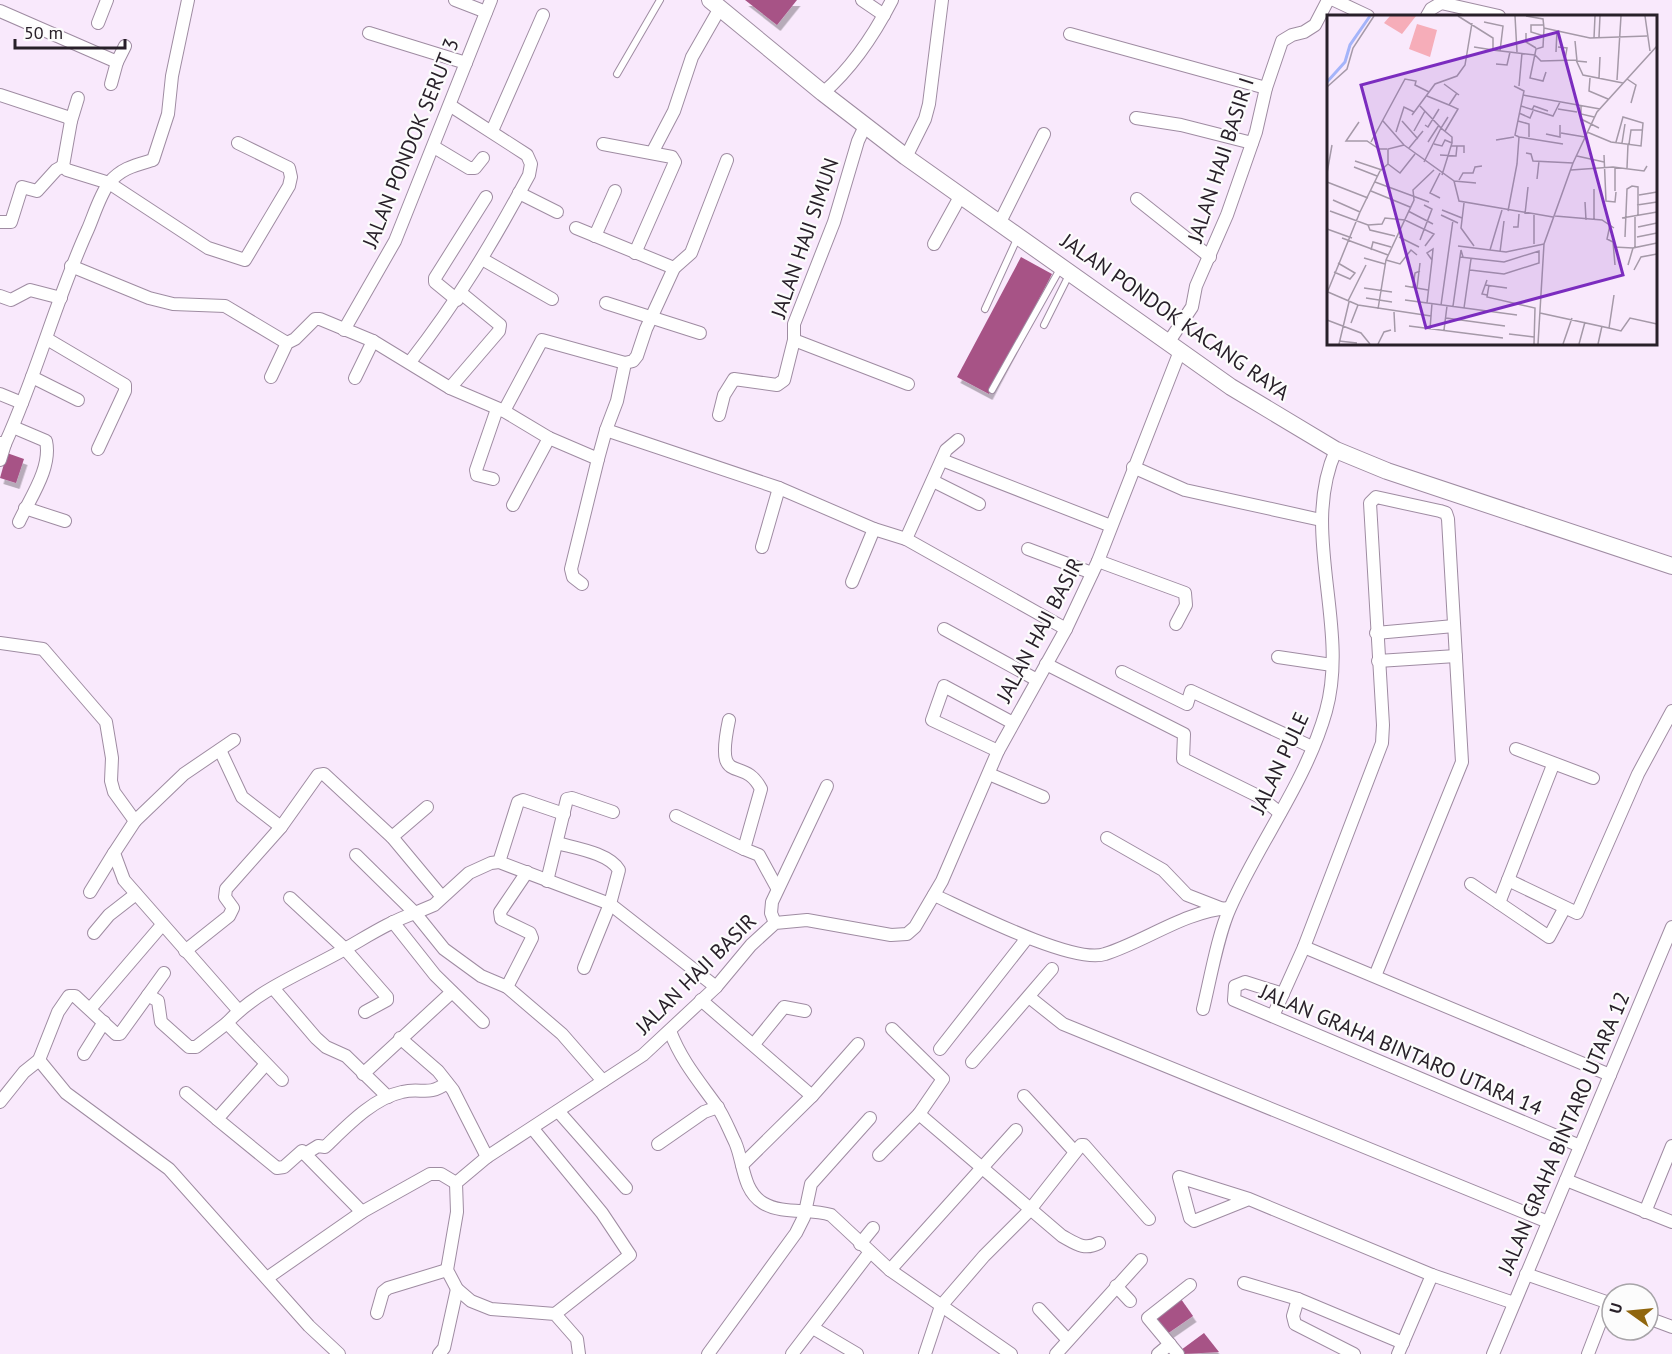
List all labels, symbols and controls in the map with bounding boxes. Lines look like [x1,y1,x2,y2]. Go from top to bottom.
scale bar [15,12,124,50]
inset map [1327,15,1657,345]
text: 50 m [24,21,63,44]
street label: JALAN PONDOK SERUT 3 [356,34,465,252]
street label: JALAN HAJI BASIR I [1181,74,1260,247]
street label: JALAN HAJI SIMUN [764,154,845,322]
street label: JALAN PONDOK KACANG RAYA [1055,227,1295,406]
street label: JALAN HAJI BASIR [990,553,1089,708]
street label: JALAN PULE [1244,708,1315,819]
street label: JALAN HAJI BASIR [629,908,762,1040]
street label: JALAN GRAHA BINTARO UTARA 14 [1255,977,1547,1121]
street label: JALAN GRAHA BINTARO UTARA 12 [1491,987,1635,1279]
north arrow [1600,1282,1660,1342]
text: U [1605,1301,1626,1316]

